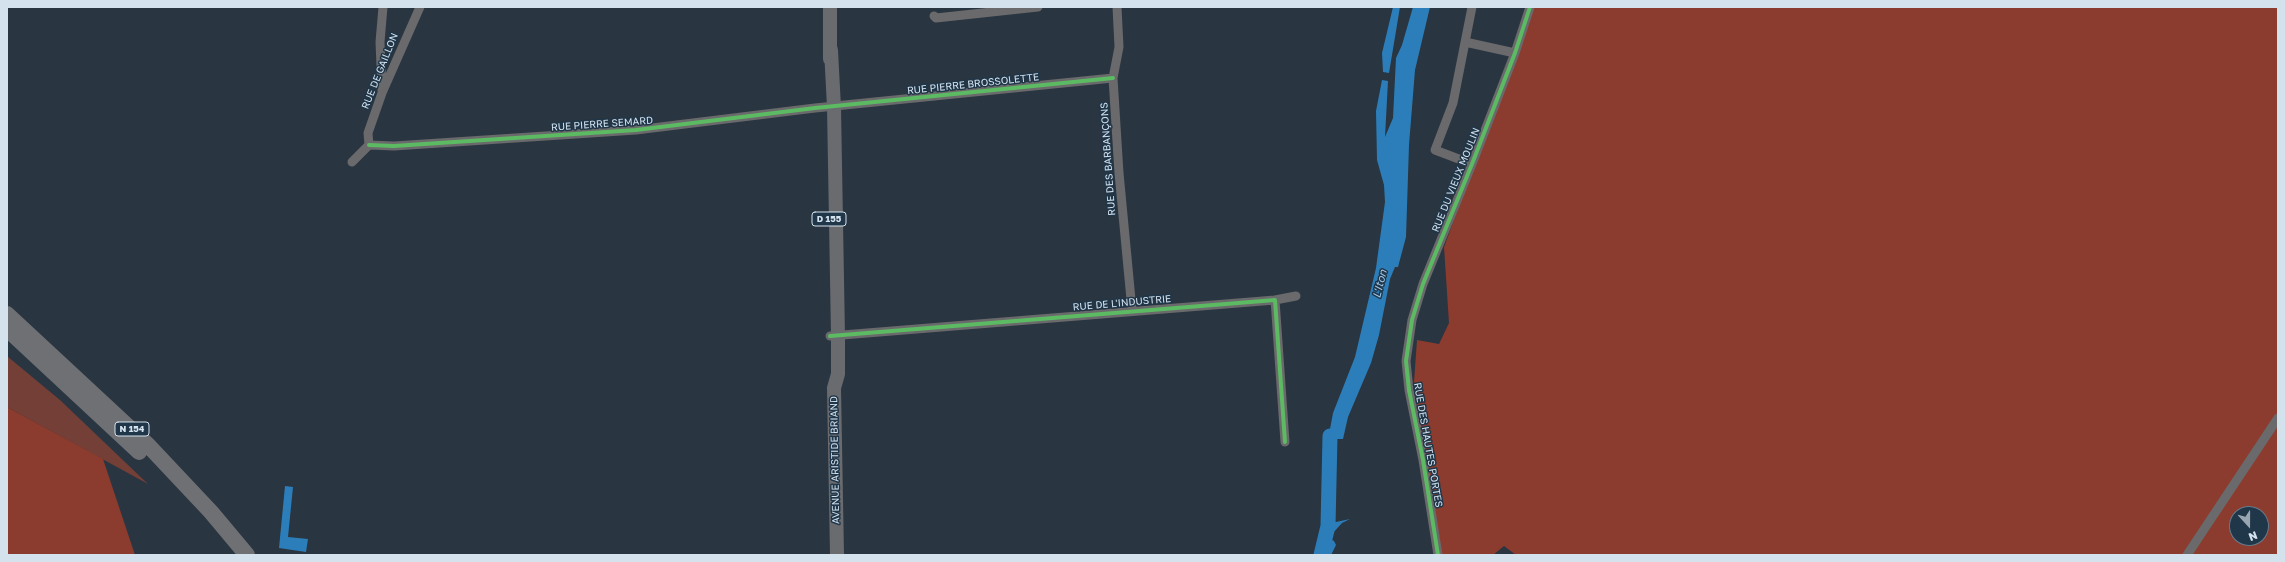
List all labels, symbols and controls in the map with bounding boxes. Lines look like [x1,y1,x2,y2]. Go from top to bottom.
street label: RUE DE GAILLON [359,31,401,111]
street label: RUE PIERRE BROSSOLETTE [906,71,1040,97]
street label: RUE DES BARBANÇONS [1098,102,1118,216]
street label: RUE PIERRE SEMARD [551,114,653,134]
street label: RUE DU VIEUX MOULIN [1430,126,1482,234]
road number: D 155 [812,212,846,226]
water label: L'Iton [1370,268,1390,300]
street label: RUE DE L'INDUSTRIE [1072,293,1172,313]
street label: RUE DES HAUTES PORTES [1411,382,1445,508]
street label: AVENUE ARISTIDE BRIAND [828,396,842,524]
road number: N 154 [115,422,149,436]
north arrow [2229,506,2269,546]
text: N [2247,529,2259,544]

